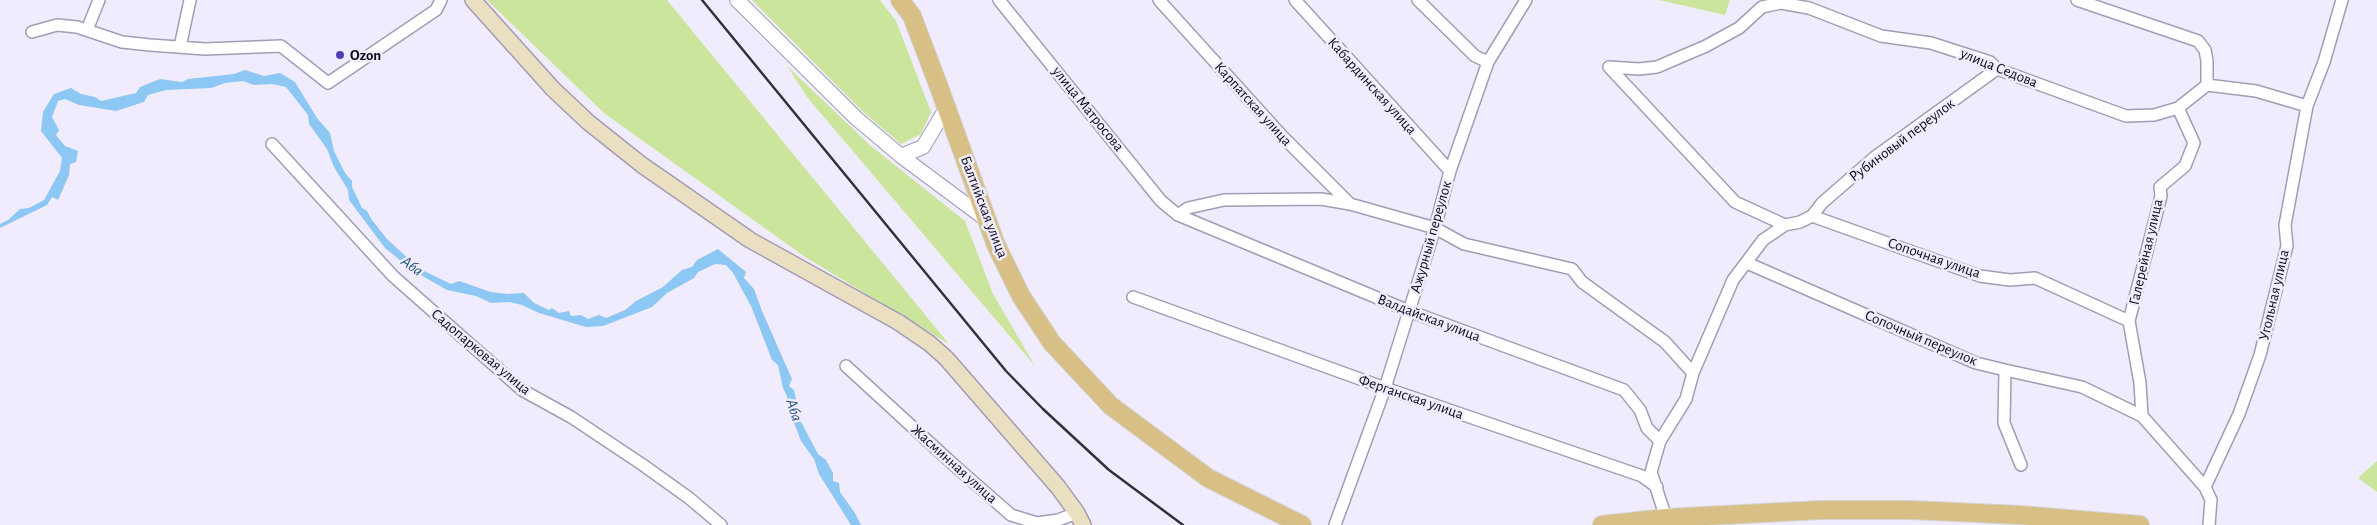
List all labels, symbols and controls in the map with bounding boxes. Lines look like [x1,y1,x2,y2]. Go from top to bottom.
street label: Кабардинская улица [1324,34,1420,138]
street label: улица Седова [1958,44,2040,92]
place label: Ozon [350,46,381,64]
marker: Ozon [334,49,346,61]
street label: Карпатская улица [1210,58,1296,150]
street label: улица Матросова [1048,63,1128,155]
street label: Рубиновый переулок [1846,94,1958,186]
street label: Балтийская улица [956,153,1012,261]
street label: Ажурный переулок [1406,179,1456,295]
street label: Галерейная улица [2125,197,2167,307]
street label: Сопочная улица [1885,234,1983,282]
street label: Угольная улица [2255,248,2293,342]
water label: Аба [397,252,427,280]
street label: Валдайская улица [1375,290,1483,346]
street label: Садопарковая улица [427,305,535,399]
street label: Сопочный переулок [1862,306,1980,370]
street label: Ферганская улица [1356,371,1466,423]
water label: Аба [781,396,807,424]
street label: Жасминная улица [907,421,1001,507]

